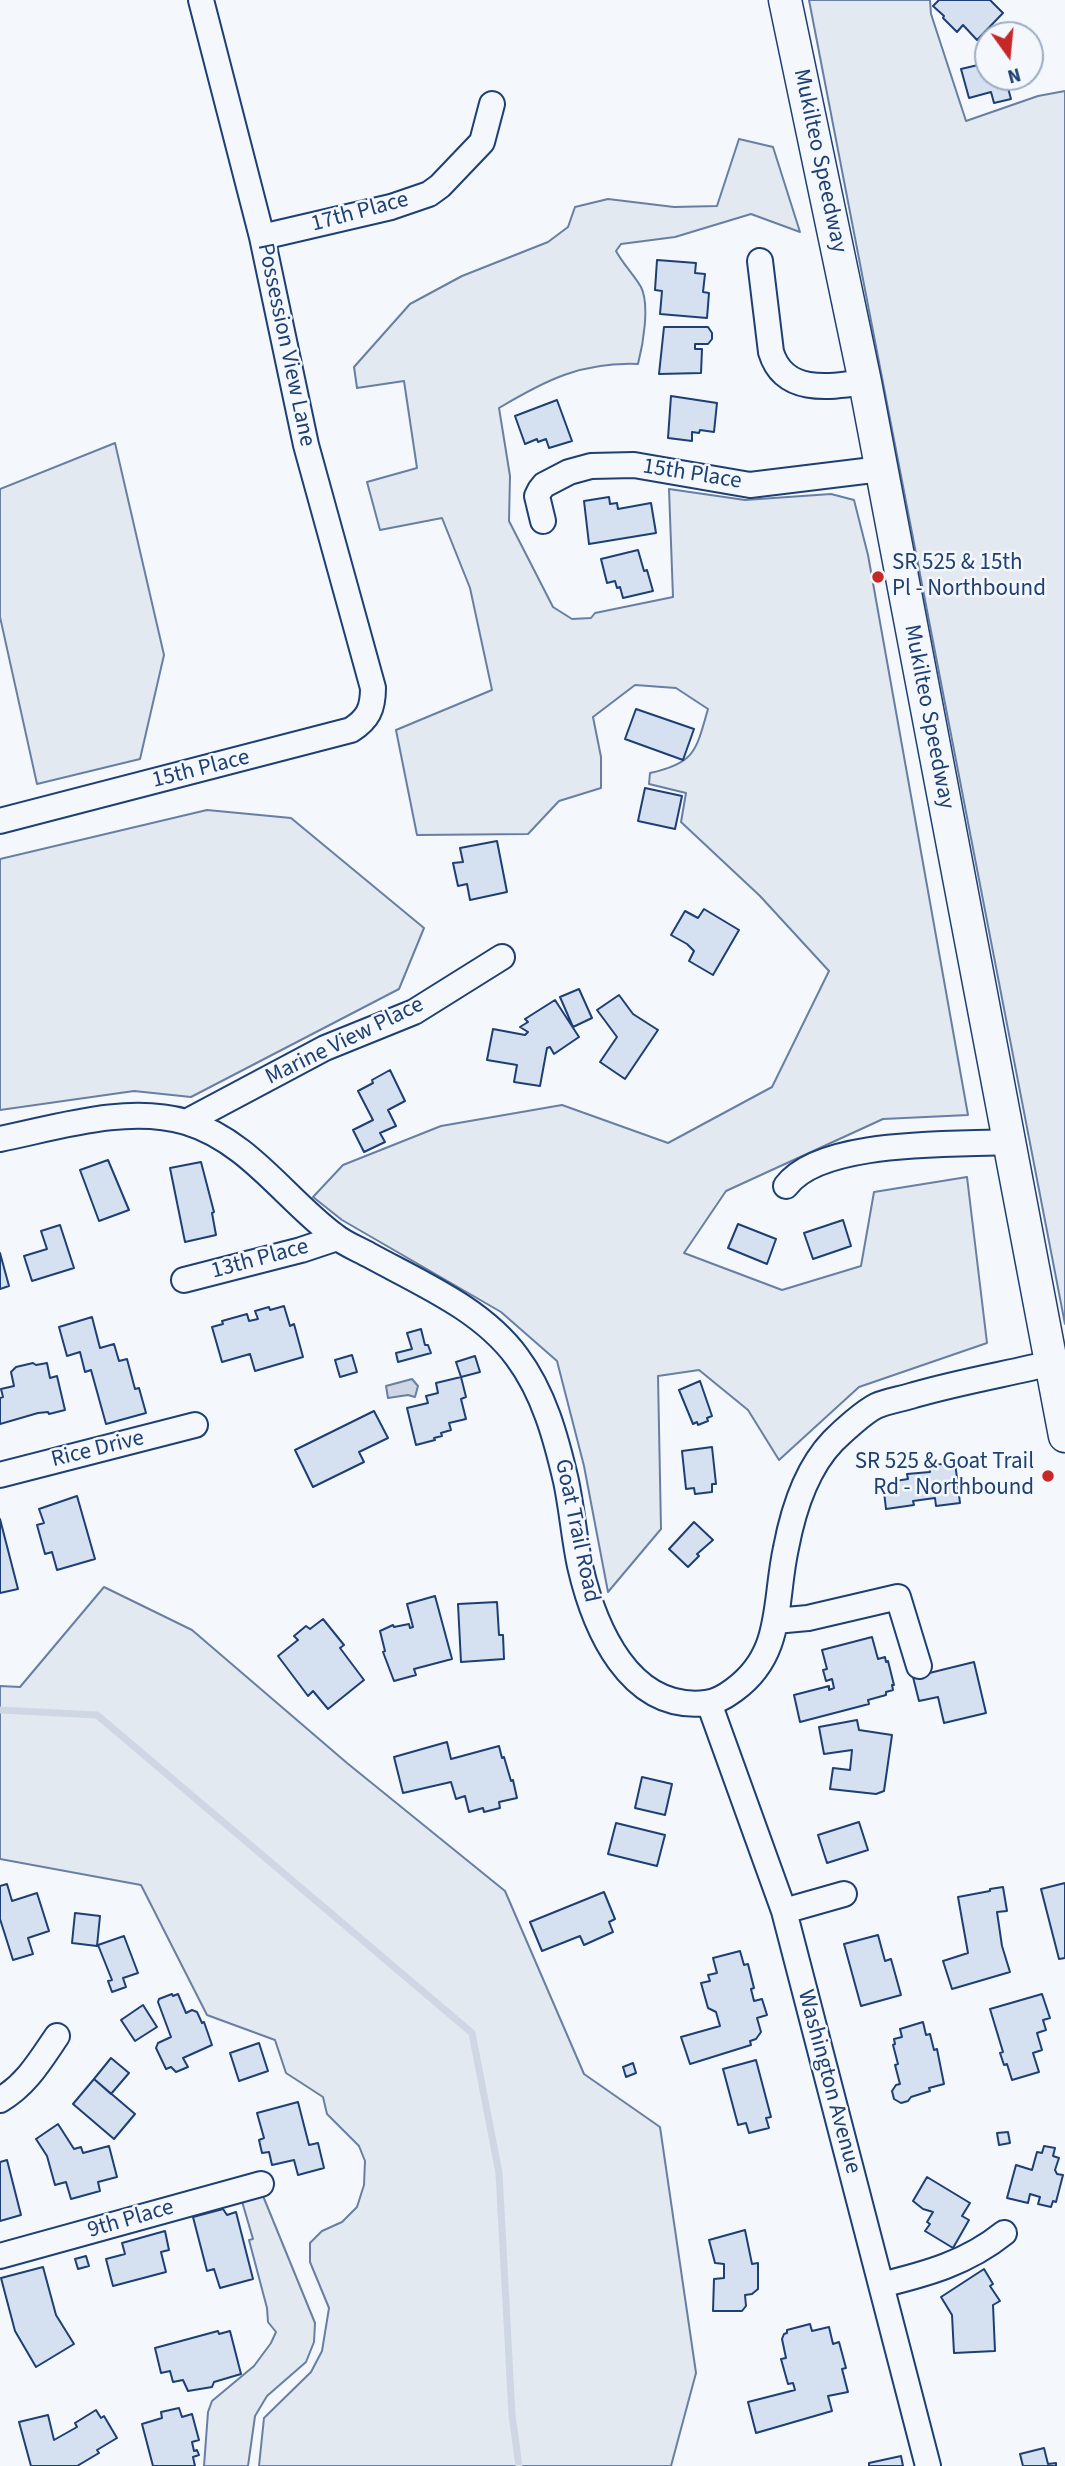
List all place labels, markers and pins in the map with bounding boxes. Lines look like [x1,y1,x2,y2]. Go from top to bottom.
place label: SR 525 & 15th Pl - Northbound [892,550,1046,604]
marker: SR 525 & 15th Pl - Northbound [870,569,886,585]
place label: SR 525 & Goat Trail Rd - Northbound [855,1449,1034,1503]
marker: SR 525 & Goat Trail Rd - Northbound [1040,1468,1056,1484]

